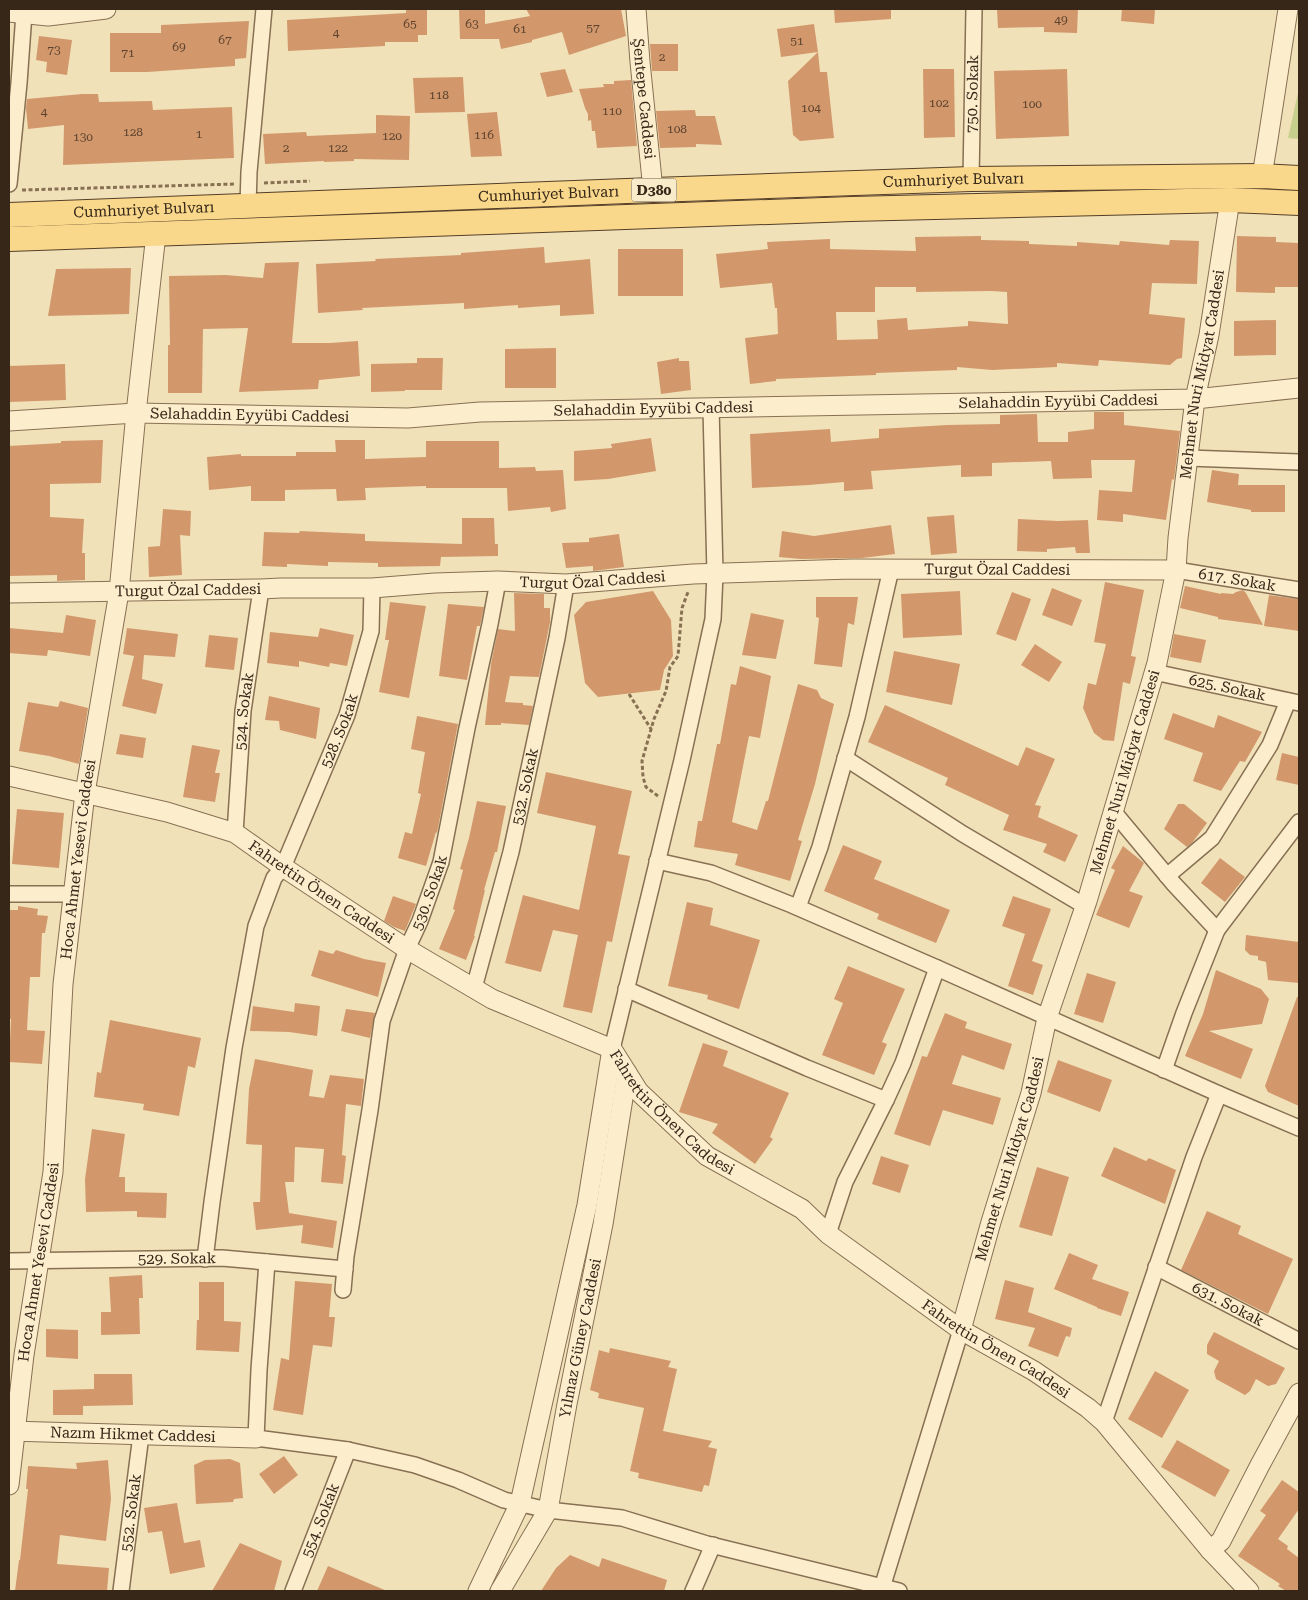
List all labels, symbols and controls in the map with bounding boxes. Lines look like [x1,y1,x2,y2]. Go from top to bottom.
house number: 49 [1054,13,1068,27]
house number: 65 [403,17,417,31]
house number: 63 [465,17,479,31]
house number: 57 [586,21,600,35]
house number: 61 [513,22,527,36]
house number: 4 [333,26,340,40]
house number: 67 [218,33,232,47]
house number: 51 [790,34,804,48]
street label: Şentepe Caddesi [629,38,659,160]
house number: 69 [172,40,186,54]
house number: 73 [47,43,61,57]
house number: 71 [121,46,135,60]
house number: 2 [659,50,666,64]
street label: 750. Sokak [963,54,982,133]
house number: 118 [429,88,449,102]
house number: 102 [929,96,949,110]
house number: 100 [1022,97,1042,111]
house number: 104 [801,101,821,115]
house number: 110 [602,104,622,118]
house number: 4 [41,105,48,119]
house number: 108 [667,122,687,136]
house number: 128 [123,125,143,139]
house number: 1 [196,127,203,141]
house number: 116 [474,128,494,142]
house number: 120 [382,129,402,143]
house number: 130 [73,130,93,144]
house number: 2 [283,141,290,155]
house number: 122 [328,141,348,155]
street label: Cumhuriyet Bulvarı [882,169,1024,191]
road number: D380 [632,178,676,202]
street label: Cumhuriyet Bulvarı [478,182,620,206]
street label: Cumhuriyet Bulvarı [73,198,215,221]
street label: Mehmet Nuri Midyat Caddesi [1176,268,1228,480]
street label: Selahaddin Eyyübi Caddesi [959,391,1158,412]
street label: Selahaddin Eyyübi Caddesi [554,398,753,420]
street label: Selahaddin Eyyübi Caddesi [150,404,350,426]
street label: Turgut Özal Caddesi [924,560,1071,579]
street label: 617. Sokak [1197,565,1278,595]
street label: Turgut Özal Caddesi [519,567,666,593]
street label: Turgut Özal Caddesi [115,580,261,600]
street label: Mehmet Nuri Midyat Caddesi [1086,667,1164,876]
street label: 524. Sokak [231,671,258,751]
street label: 625. Sokak [1187,671,1268,705]
street label: 528. Sokak [317,691,362,771]
street label: 532. Sokak [508,746,542,827]
street label: Hoca Ahmet Yesevi Caddesi [57,758,100,960]
street label: Fahrettin Önen Caddesi [245,837,398,947]
street label: 530. Sokak [408,853,451,933]
street label: Fahrettin Önen Caddesi [606,1047,738,1179]
street label: Mehmet Nuri Midyat Caddesi [972,1055,1048,1263]
street label: Hoca Ahmet Yesevi Caddesi [14,1162,63,1363]
street label: 529. Sokak [138,1249,217,1268]
street label: Yılmaz Güney Caddesi [556,1257,605,1419]
street label: 631. Sokak [1189,1278,1267,1330]
street label: Fahrettin Önen Caddesi [918,1296,1074,1402]
street label: Nazım Hikmet Caddesi [50,1423,216,1446]
street label: 552. Sokak [117,1472,145,1553]
street label: 554. Sokak [298,1480,343,1560]

